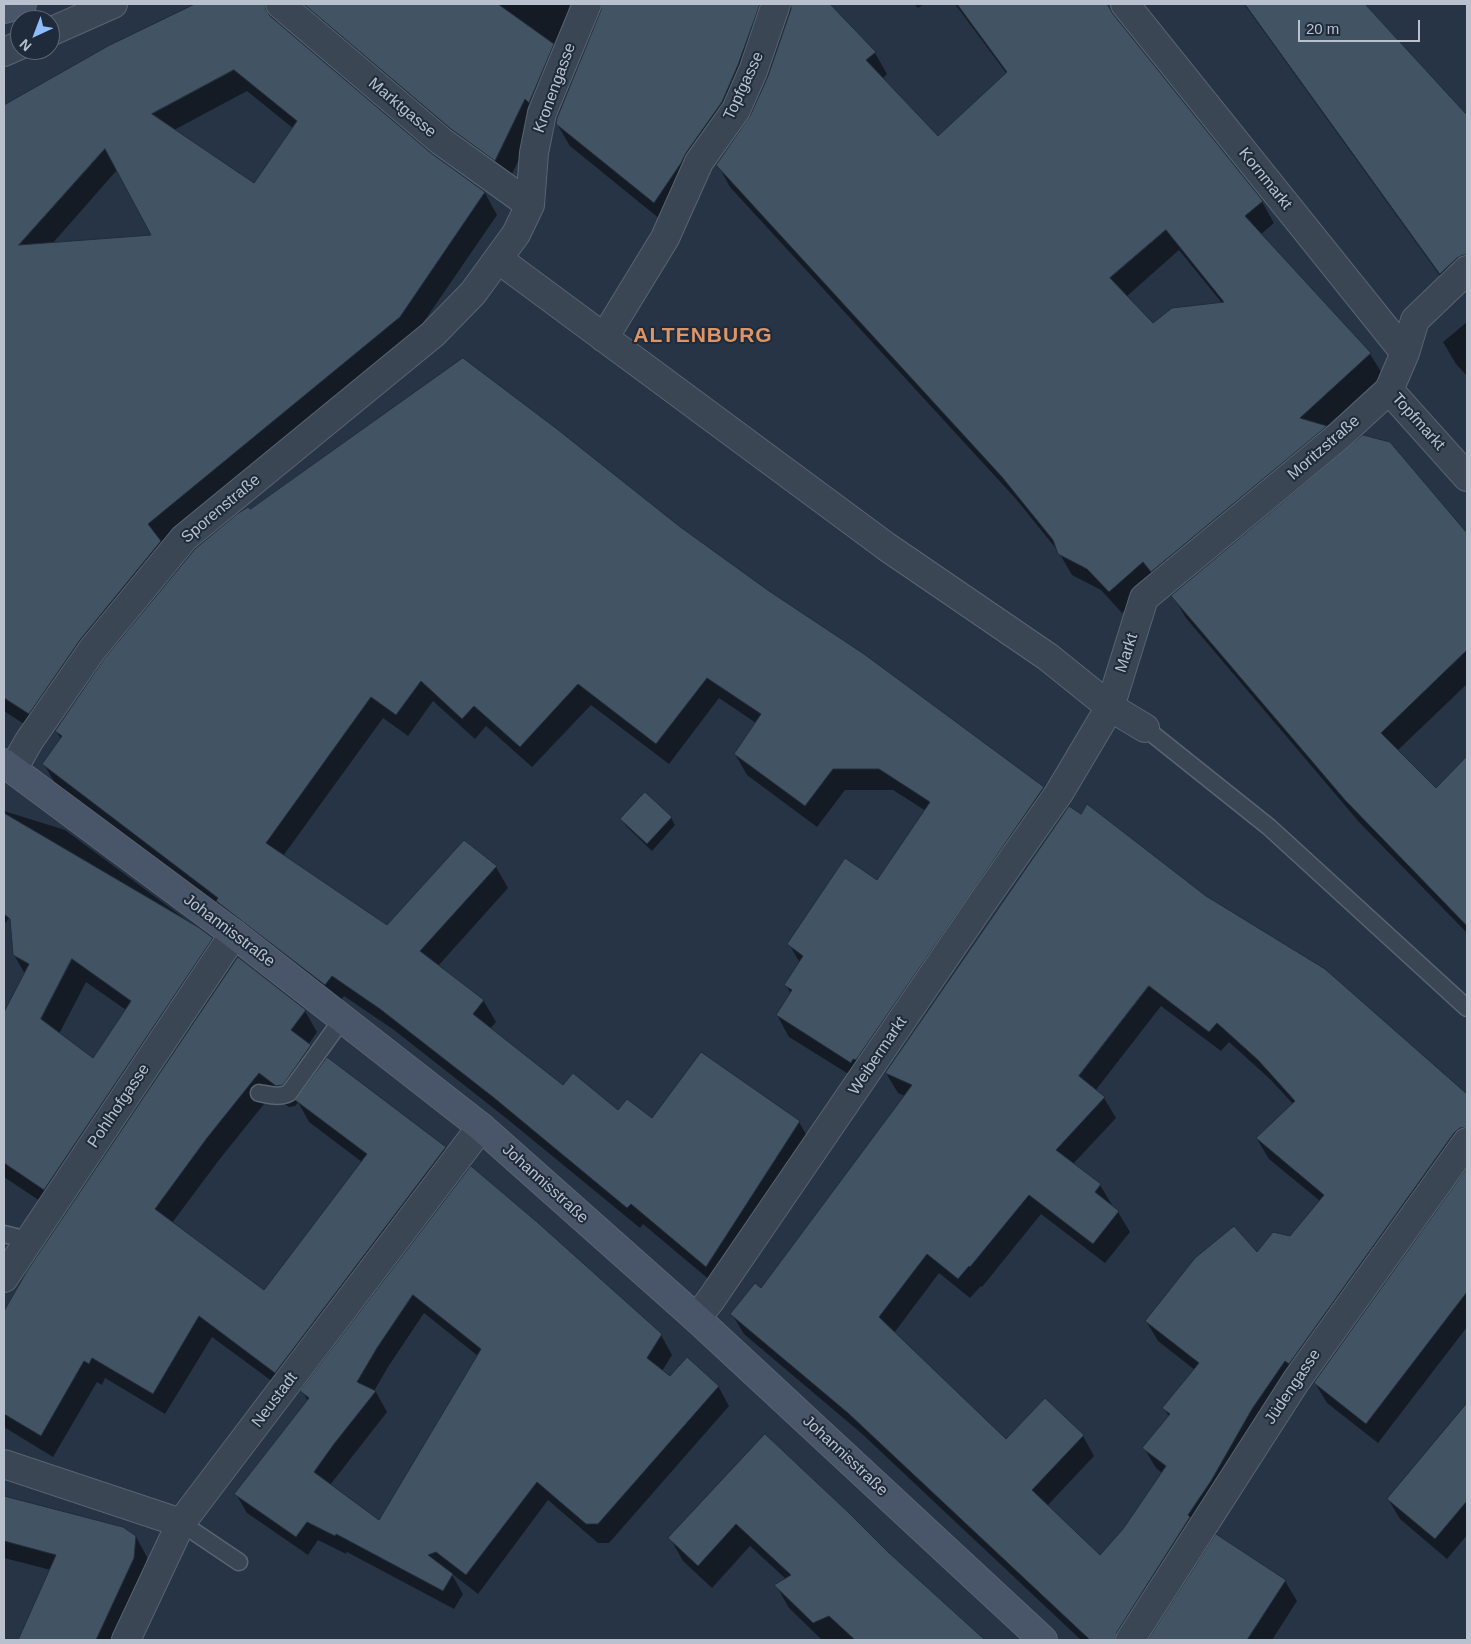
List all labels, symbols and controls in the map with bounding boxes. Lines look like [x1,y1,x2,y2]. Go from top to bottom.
north arrow [10,10,60,60]
scale bar [1301,10,1424,42]
text: 20 m [1306,20,1339,37]
text: N [16,36,35,55]
street label: Kronengasse [530,40,580,136]
street label: Topfgasse [720,49,768,123]
street label: Marktgasse [364,74,440,142]
street label: Kornmarkt [1234,144,1296,214]
district label: ALTENBURG [632,323,774,349]
street label: Topfmarkt [1387,389,1449,455]
street label: Moritzstraße [1284,412,1364,484]
street label: Sporenstraße [178,470,264,548]
street label: Markt [1112,631,1142,675]
street label: Johannisstraße [180,890,278,972]
street label: Weibermarkt [845,1013,911,1099]
street label: Pohlhofgasse [84,1060,154,1152]
street label: Johannisstraße [498,1140,592,1228]
street label: Jüdengasse [1261,1346,1325,1428]
street label: Neustadt [248,1369,302,1431]
street label: Johannisstraße [798,1412,892,1500]

